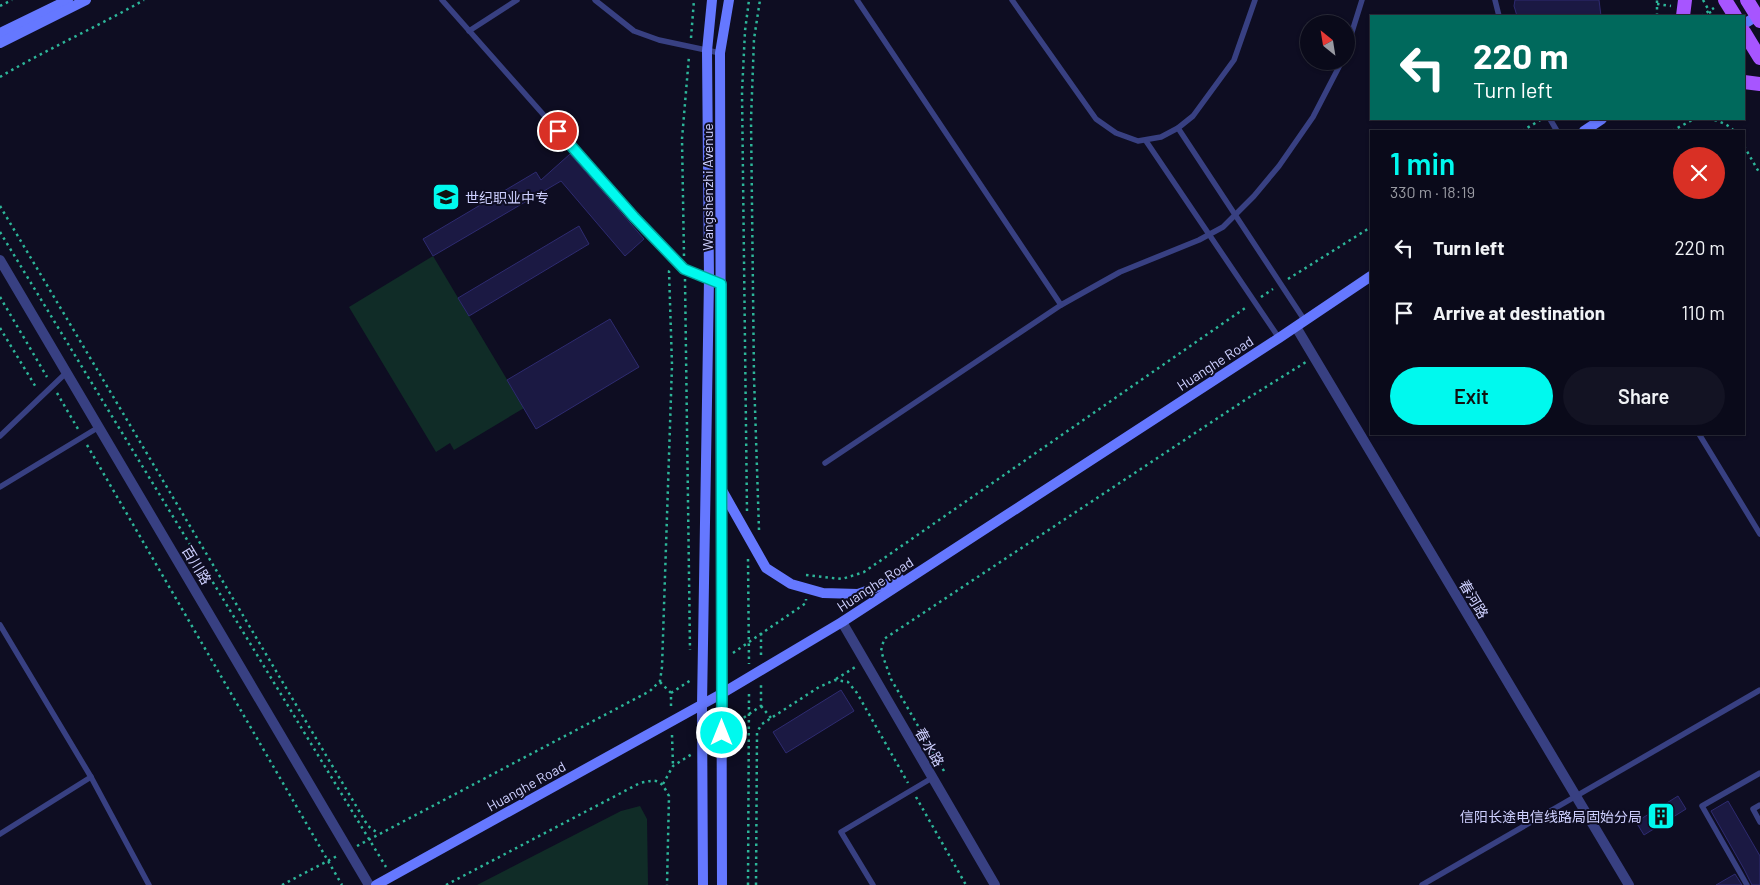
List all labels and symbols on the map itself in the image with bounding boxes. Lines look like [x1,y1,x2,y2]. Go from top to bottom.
north arrow [1300,15,1355,70]
pin [537,110,579,152]
street label: Wangshenzhi Avenue [699,123,716,251]
school or university icon: 世纪职业中专 [431,182,461,212]
place label: 世纪职业中专 [465,189,549,206]
street label: Huanghe Road [1174,332,1256,394]
street label: 百川路 [179,543,215,587]
street label: Huanghe Road [834,553,916,615]
street label: 春河路 [1456,577,1492,621]
position arrow [695,706,747,758]
street label: 春水路 [912,725,948,769]
street label: Huanghe Road [484,757,568,815]
building icon: 信阳长途电信线路局固始分局 [1646,801,1676,831]
place label: 信阳长途电信线路局固始分局 [1460,808,1642,825]

